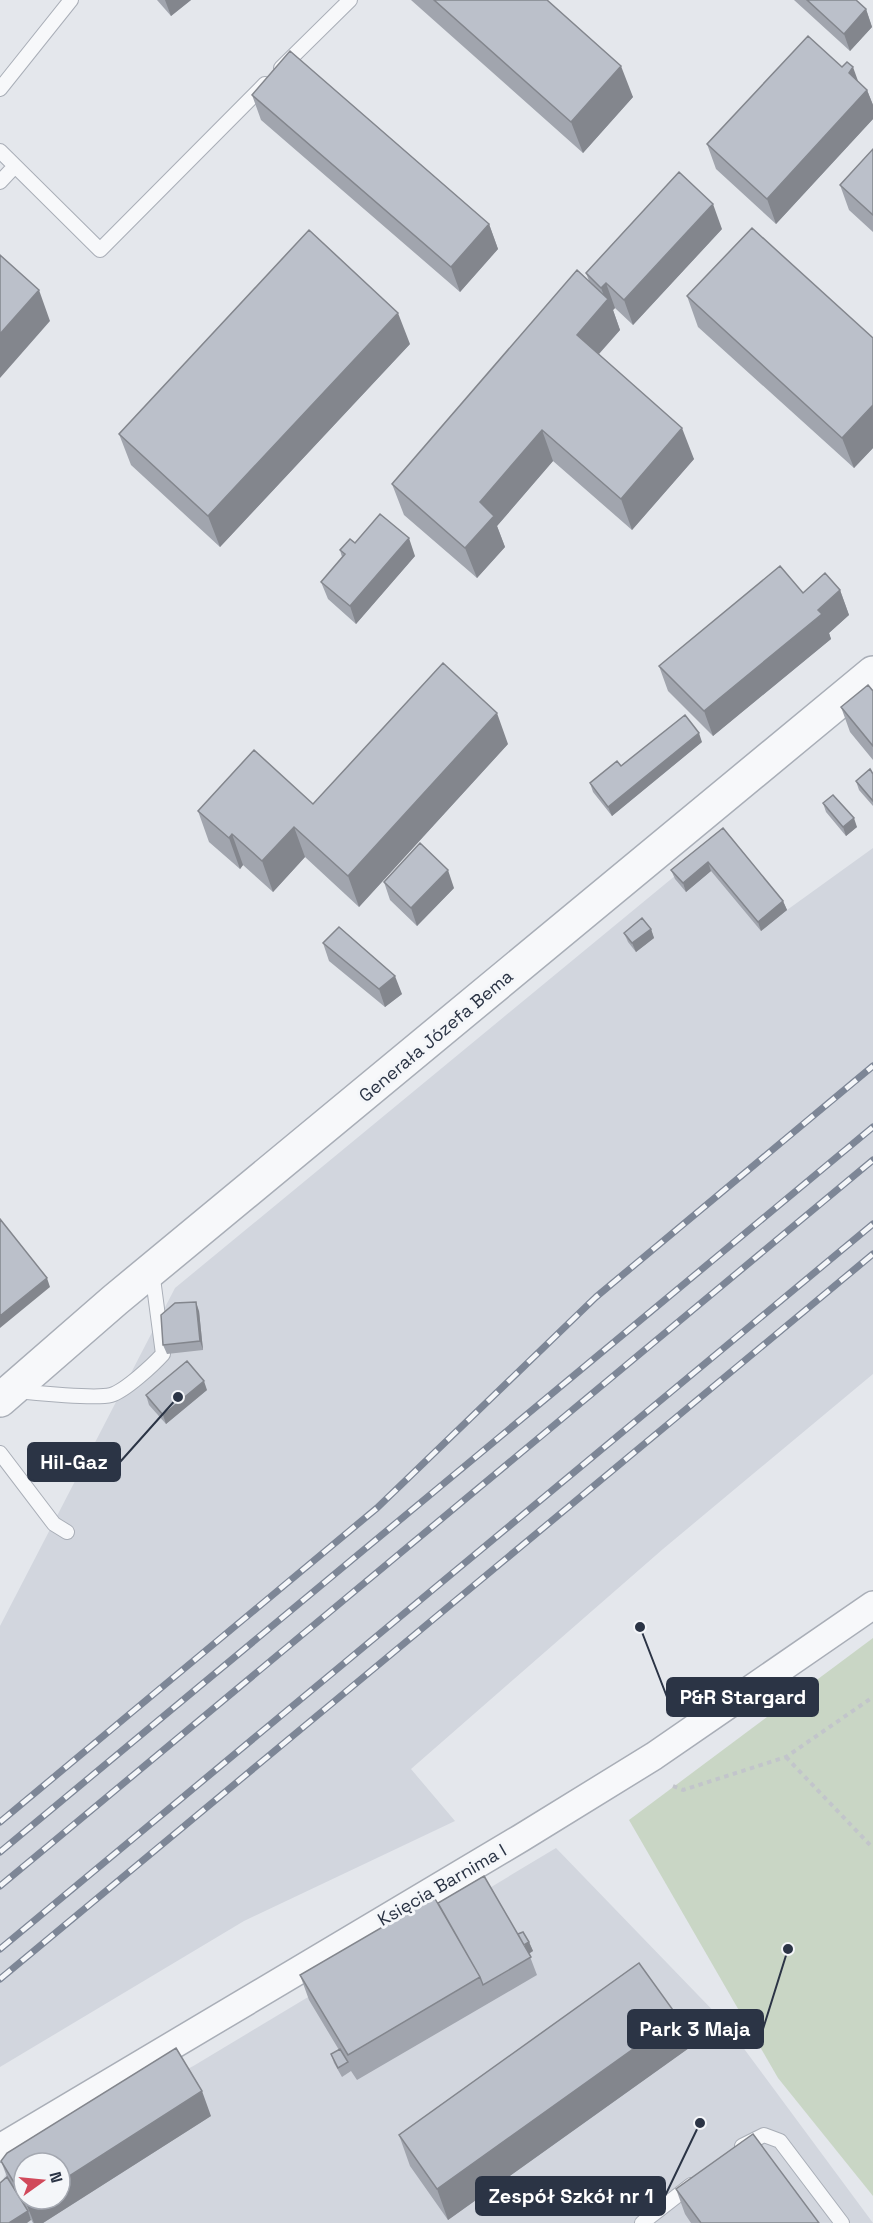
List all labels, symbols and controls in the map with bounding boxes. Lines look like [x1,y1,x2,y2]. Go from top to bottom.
street label: Generała Józefa Bema [354,964,517,1107]
callout: Hil-Gaz [28,1443,120,1481]
text: Hil-Gaz [40,1449,108,1475]
callout: P&R Stargard [667,1678,818,1716]
text: P&R Stargard [680,1684,806,1710]
street label: Księcia Barnima I [373,1838,510,1931]
callout: Park 3 Maja [628,2010,763,2048]
text: Park 3 Maja [639,2016,751,2042]
north arrow [12,2151,72,2211]
text: N [44,2169,68,2185]
callout: Zespół Szkół nr 1 [476,2177,665,2215]
text: Zespół Szkół nr 1 [488,2183,654,2209]

